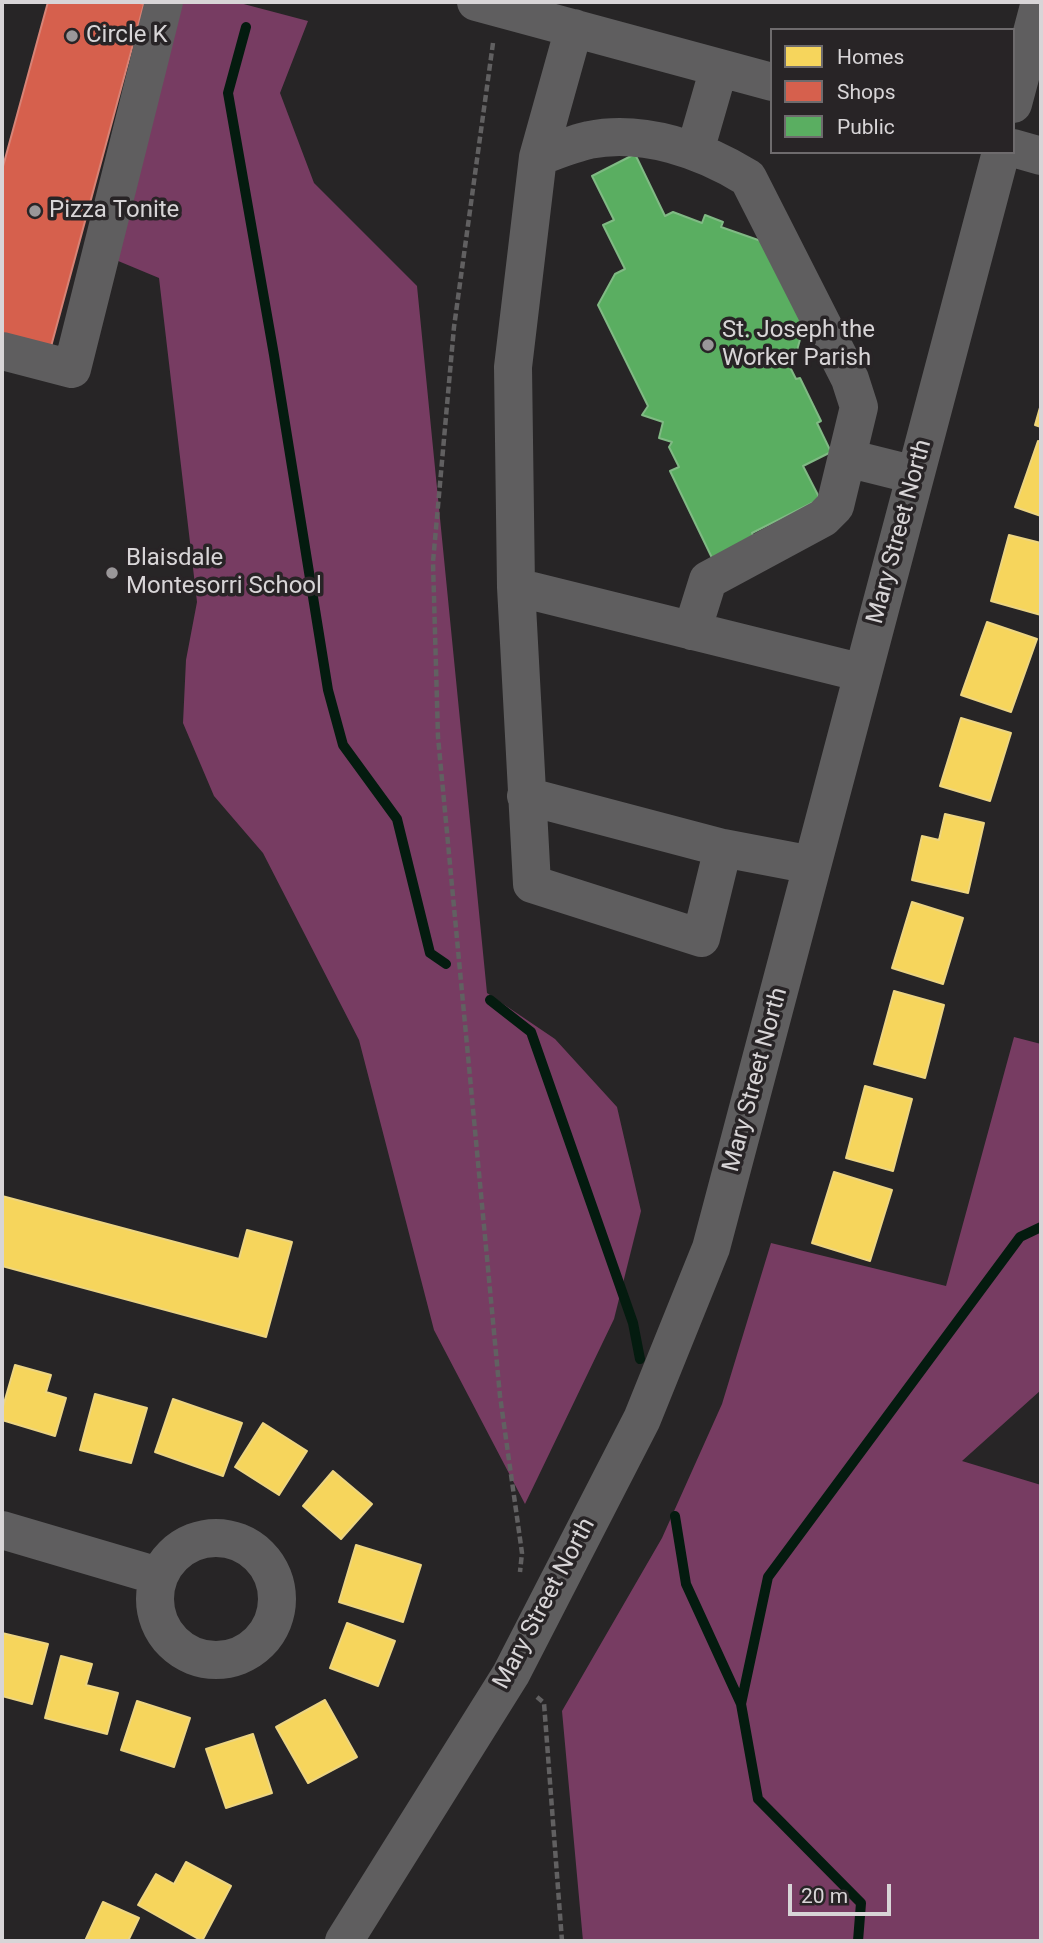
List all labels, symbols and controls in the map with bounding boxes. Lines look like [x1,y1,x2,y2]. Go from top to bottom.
place label: Circle K [86,22,168,50]
marker: Circle K [64,28,80,44]
legend [770,28,1015,154]
text: Homes [837,45,904,69]
text: Shops [837,80,896,104]
text: Public [837,115,895,139]
place label: Pizza Tonite [49,197,179,225]
marker: Pizza Tonite [27,203,43,219]
place label: St. Joseph the Worker Parish [722,317,875,373]
marker: St. Joseph the Worker Parish [700,337,716,353]
street label: Mary Street North [862,437,938,627]
place label: Blaisdale Montesorri School [126,545,322,601]
marker: Blaisdale Montesorri School [104,565,120,581]
street label: Mary Street North [718,985,794,1175]
street label: Mary Street North [488,1514,602,1694]
scale bar [791,1870,894,1914]
text: 20 m [801,1884,848,1908]

